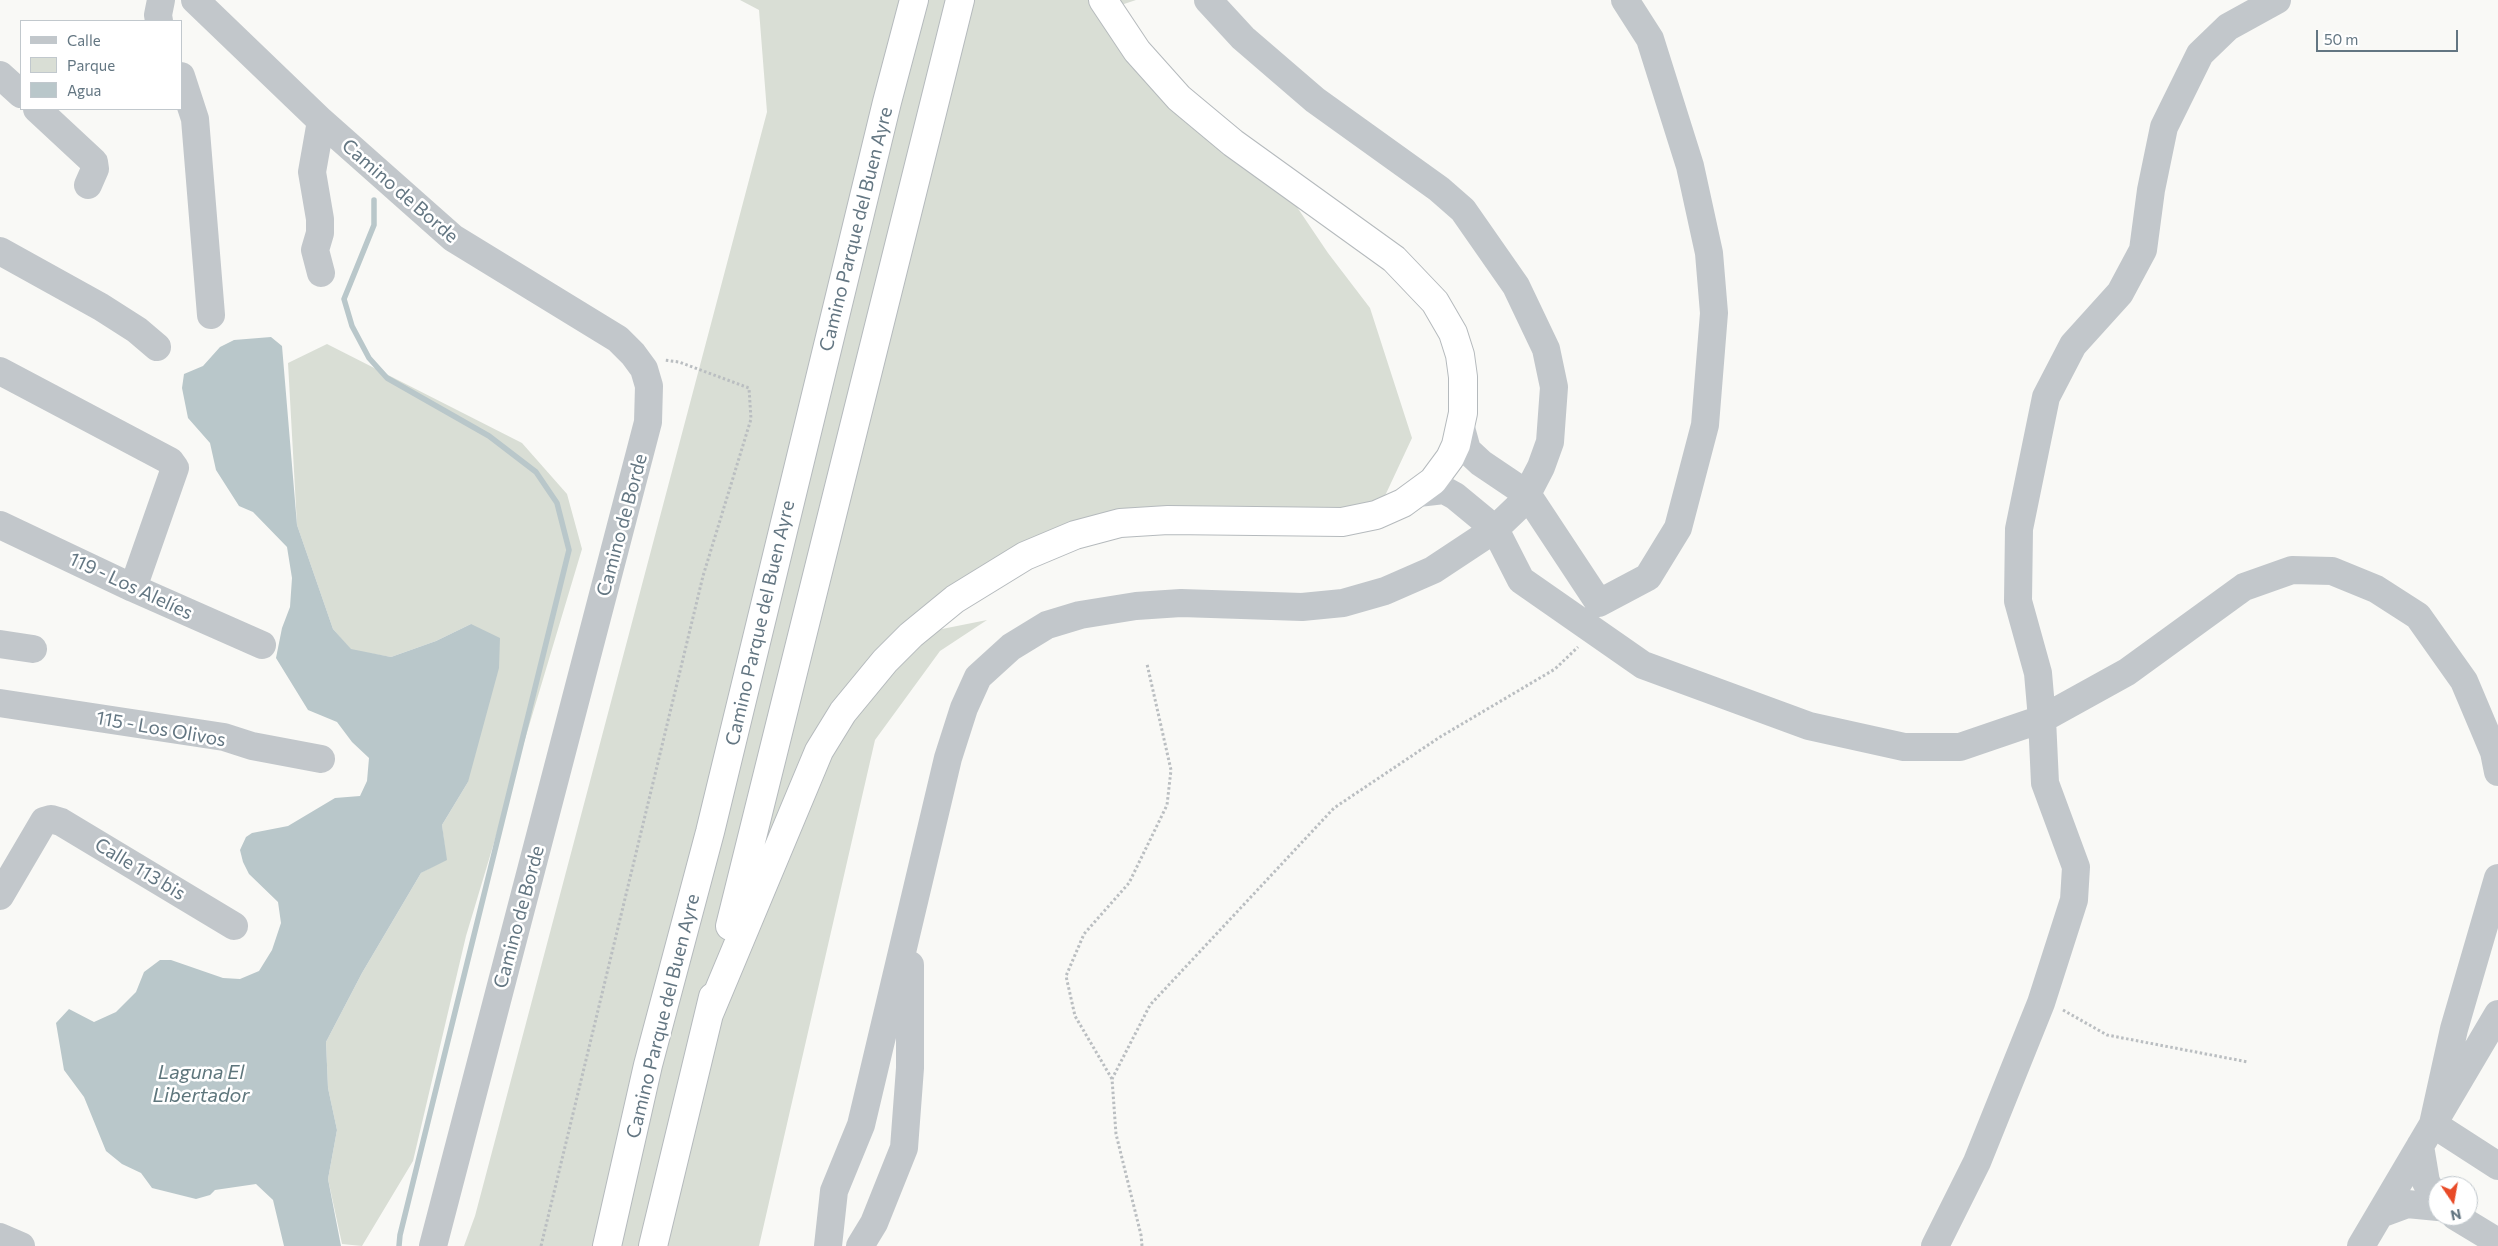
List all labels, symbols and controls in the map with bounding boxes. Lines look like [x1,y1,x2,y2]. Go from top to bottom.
legend [20,20,182,110]
scale bar [2318,20,2460,52]
text: 50 m [2324,30,2358,48]
text: Calle [67,31,101,49]
text: Parque [67,56,115,74]
text: Agua [67,81,101,99]
street label: Camino Parque del Buen Ayre [815,104,897,354]
street label: Camino de Borde [337,134,463,248]
street label: Camino de Borde [592,451,652,599]
street label: Camino Parque del Buen Ayre [721,498,799,748]
street label: 119 - Los Alelíes [66,547,196,625]
street label: 115 - Los Olivos [94,706,228,752]
street label: Calle 113 bis [91,833,189,905]
street label: Camino de Borde [489,843,549,991]
street label: Camino Parque del Buen Ayre [622,891,704,1141]
water label: Laguna El Libertador [152,1060,250,1107]
north arrow [2428,1176,2478,1226]
text: N [2449,1206,2463,1225]

